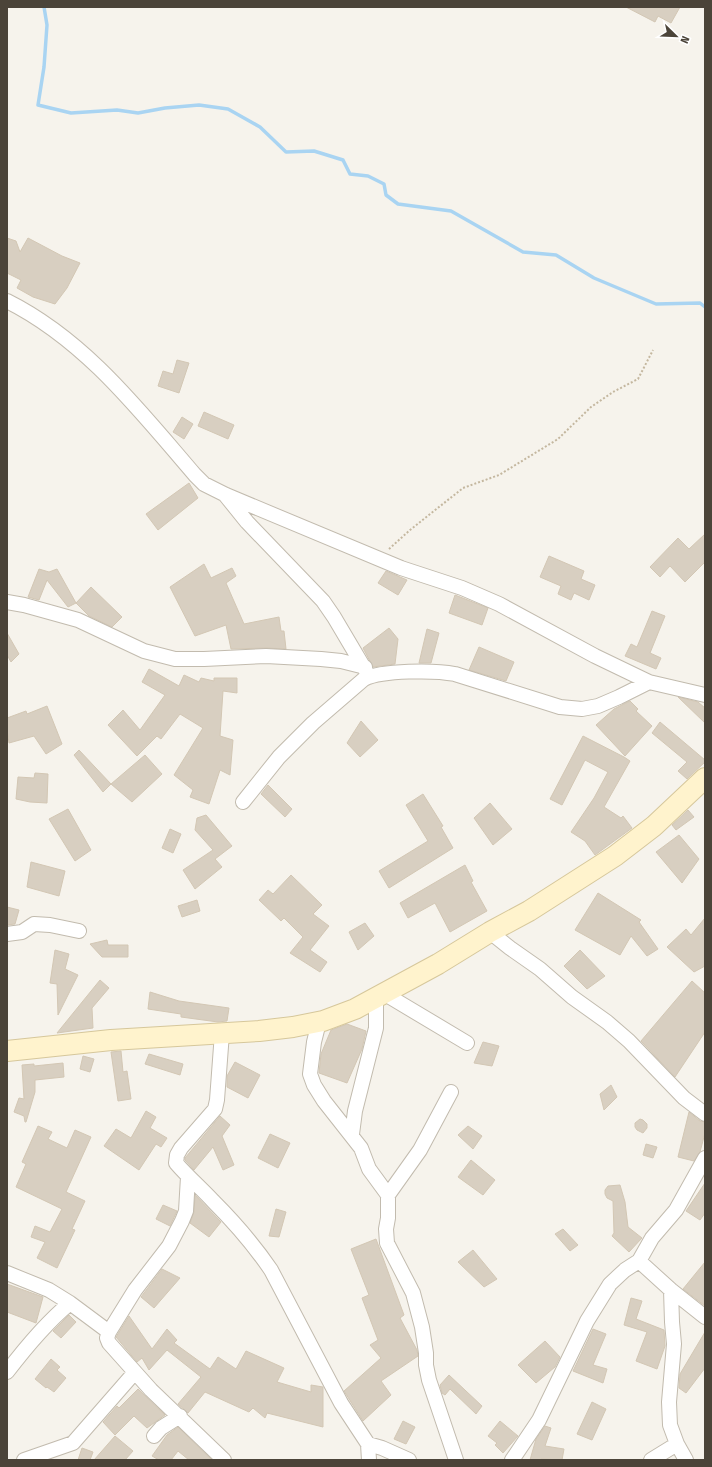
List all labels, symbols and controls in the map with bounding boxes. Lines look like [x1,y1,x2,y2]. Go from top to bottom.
north arrow [656,16,696,56]
text: N [677,34,692,45]

